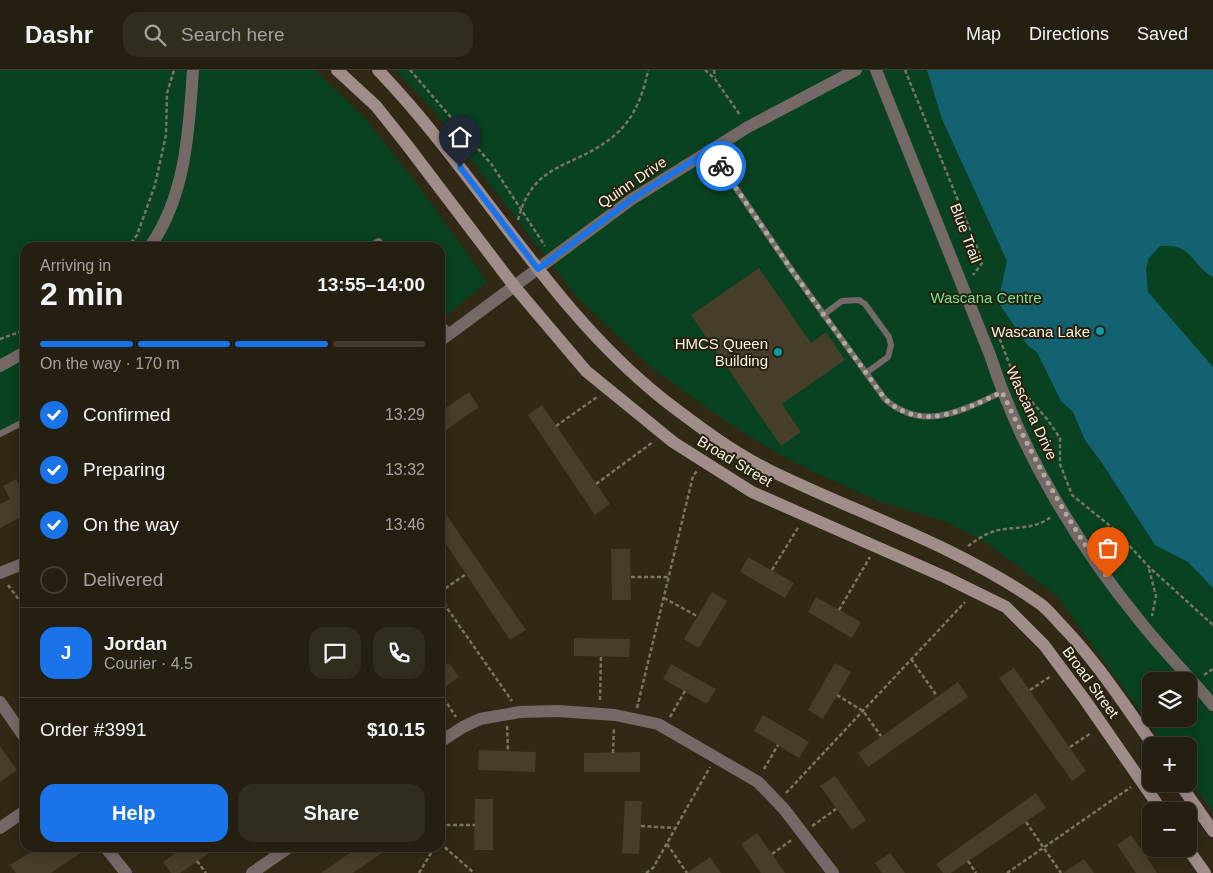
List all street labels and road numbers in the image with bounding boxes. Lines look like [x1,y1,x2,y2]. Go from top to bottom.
street label: Quinn Drive [594,153,670,211]
street label: Blue Trail [947,201,985,265]
street label: Wascana Drive [1003,364,1061,462]
street label: Broad Street [695,432,776,490]
street label: Broad Street [1059,643,1123,722]

